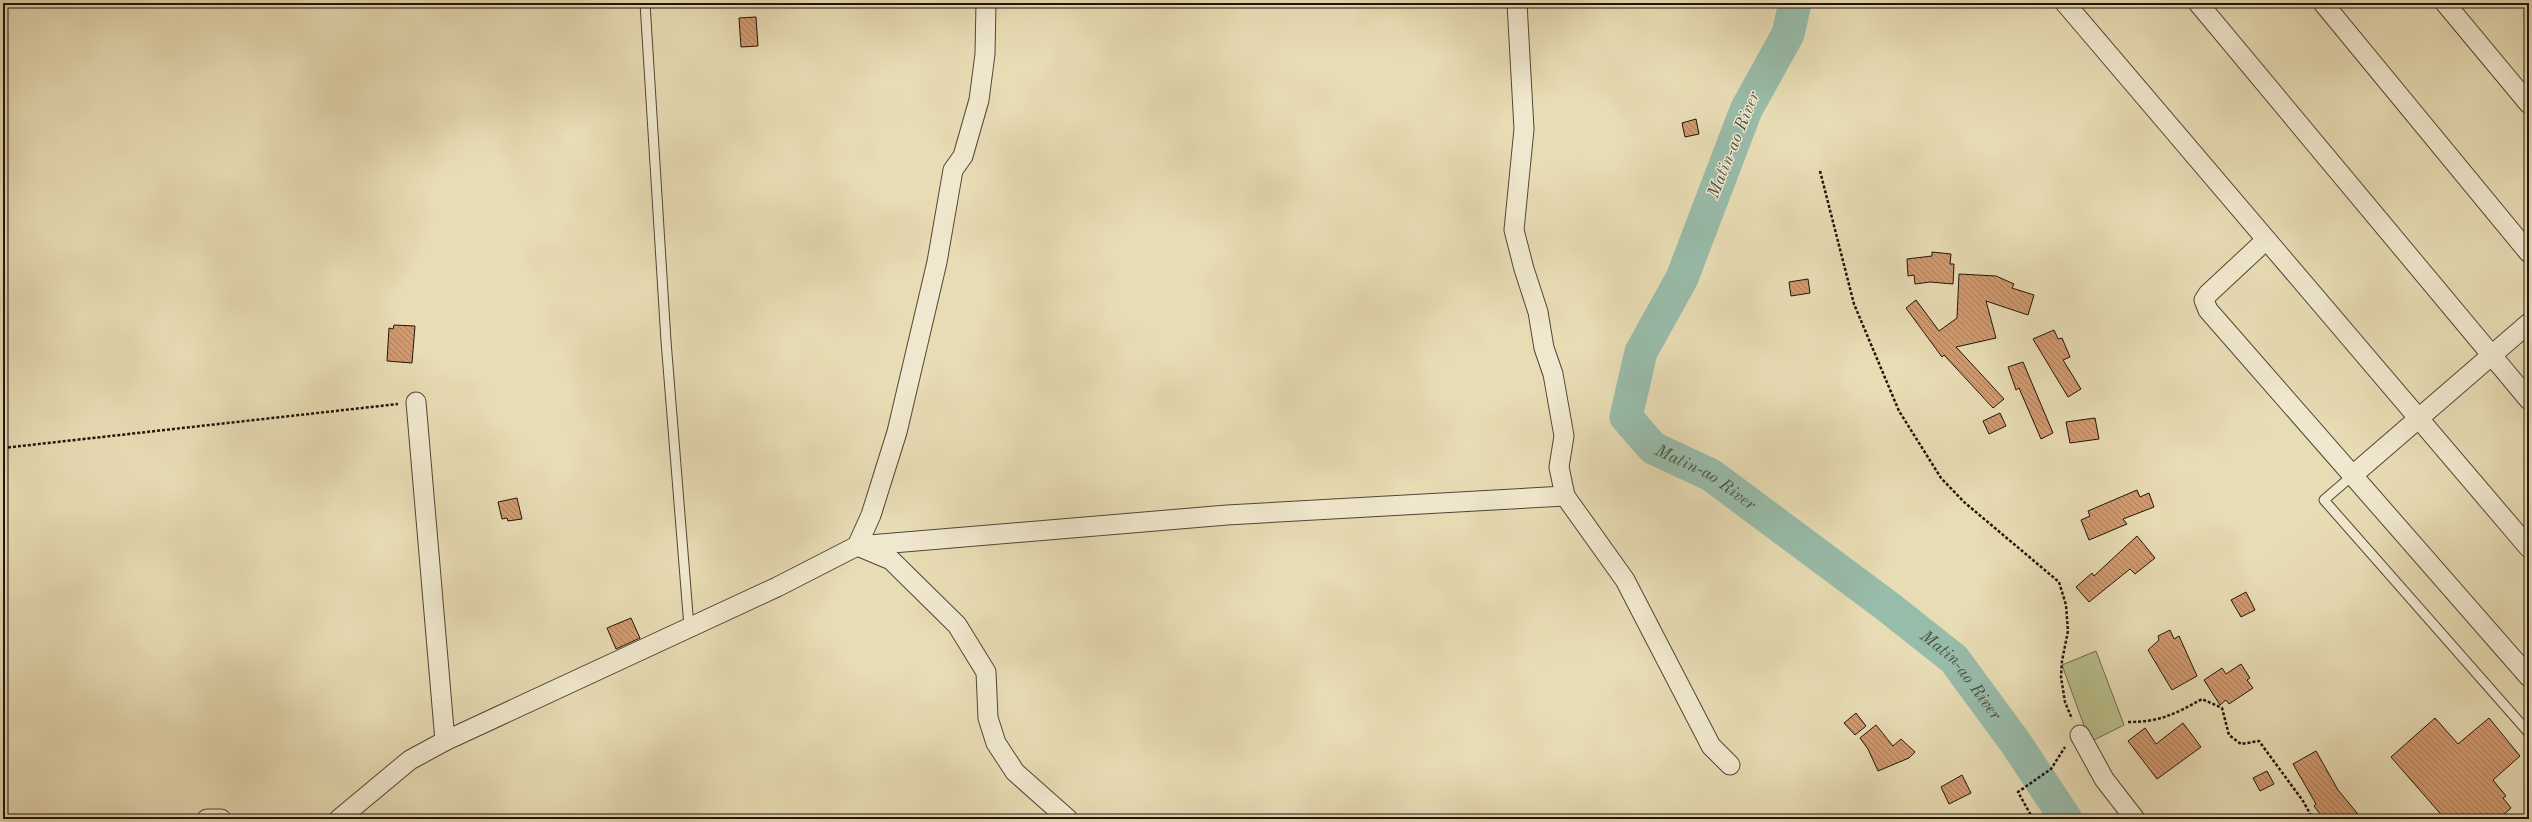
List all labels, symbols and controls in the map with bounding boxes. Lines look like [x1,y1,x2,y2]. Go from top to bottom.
water label: Matin-ao River [1705,89,1763,202]
water label: Matin-ao River [1652,441,1759,514]
water label: Matin-ao River [1916,627,2005,724]

